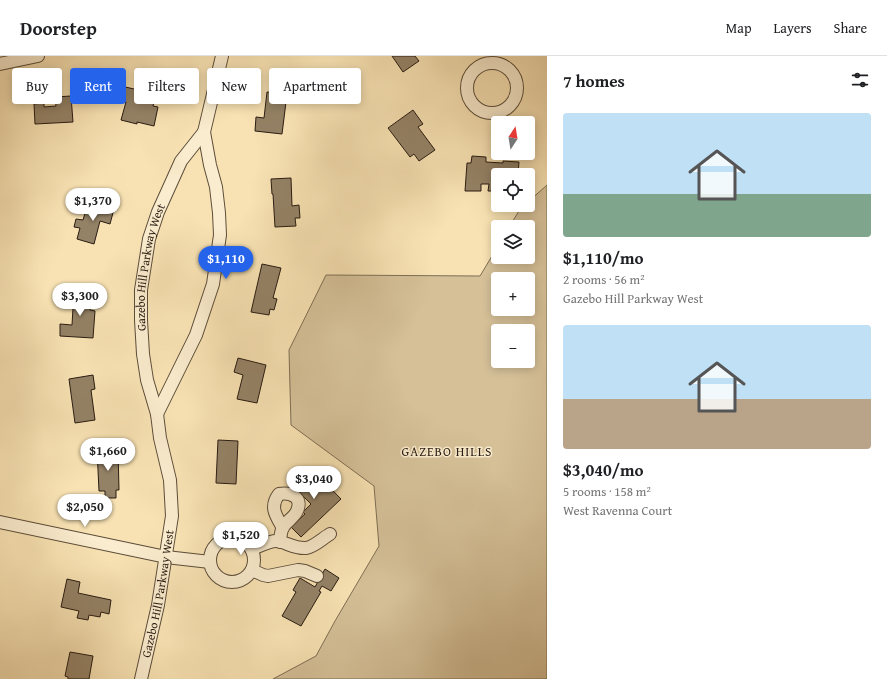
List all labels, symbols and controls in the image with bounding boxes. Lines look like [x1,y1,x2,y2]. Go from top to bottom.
text: Doorstep [20,14,97,42]
text: Map [726,18,752,38]
text: Layers [774,18,812,38]
text: Share [834,18,867,38]
chip: Buy [12,68,62,104]
chip: Rent [70,68,126,104]
chip: Filters [134,68,199,104]
chip: New [207,68,261,104]
chip: Apartment [269,68,361,104]
text: 7 homes [563,68,625,93]
icon: filters [849,69,871,91]
north arrow [491,116,535,160]
map controls [491,116,535,368]
icon: home [681,139,753,211]
button: locate [491,168,535,212]
pin: $1,370 [60,188,126,222]
text: $1,370 [74,191,112,210]
street label: Gazebo Hill Parkway West [132,200,169,332]
button: layers [491,220,535,264]
text: $1,110/mo [563,245,644,270]
pin: $1,110 [193,246,259,280]
text: $1,110 [207,249,245,268]
text: 2 rooms · 56 m² [563,270,645,289]
button: + [491,272,535,316]
pin: $3,300 [47,283,113,317]
text: $3,300 [61,286,99,305]
text: Gazebo Hill Parkway West [563,289,703,308]
button: − [491,324,535,368]
icon: home [681,351,753,423]
pin: $1,660 [75,438,141,472]
text: $1,660 [89,441,127,460]
district label: GAZEBO HILLS [402,442,492,461]
text: $3,040/mo [563,457,644,482]
pin: $3,040 [281,466,347,500]
text: $3,040 [295,469,333,488]
text: 5 rooms · 158 m² [563,482,651,501]
pin: $2,050 [52,494,118,528]
text: $2,050 [66,497,104,516]
text: West Ravenna Court [563,501,672,520]
pin: $1,520 [208,522,274,556]
text: $1,520 [222,525,260,544]
street label: Gazebo Hill Parkway West [137,528,178,659]

